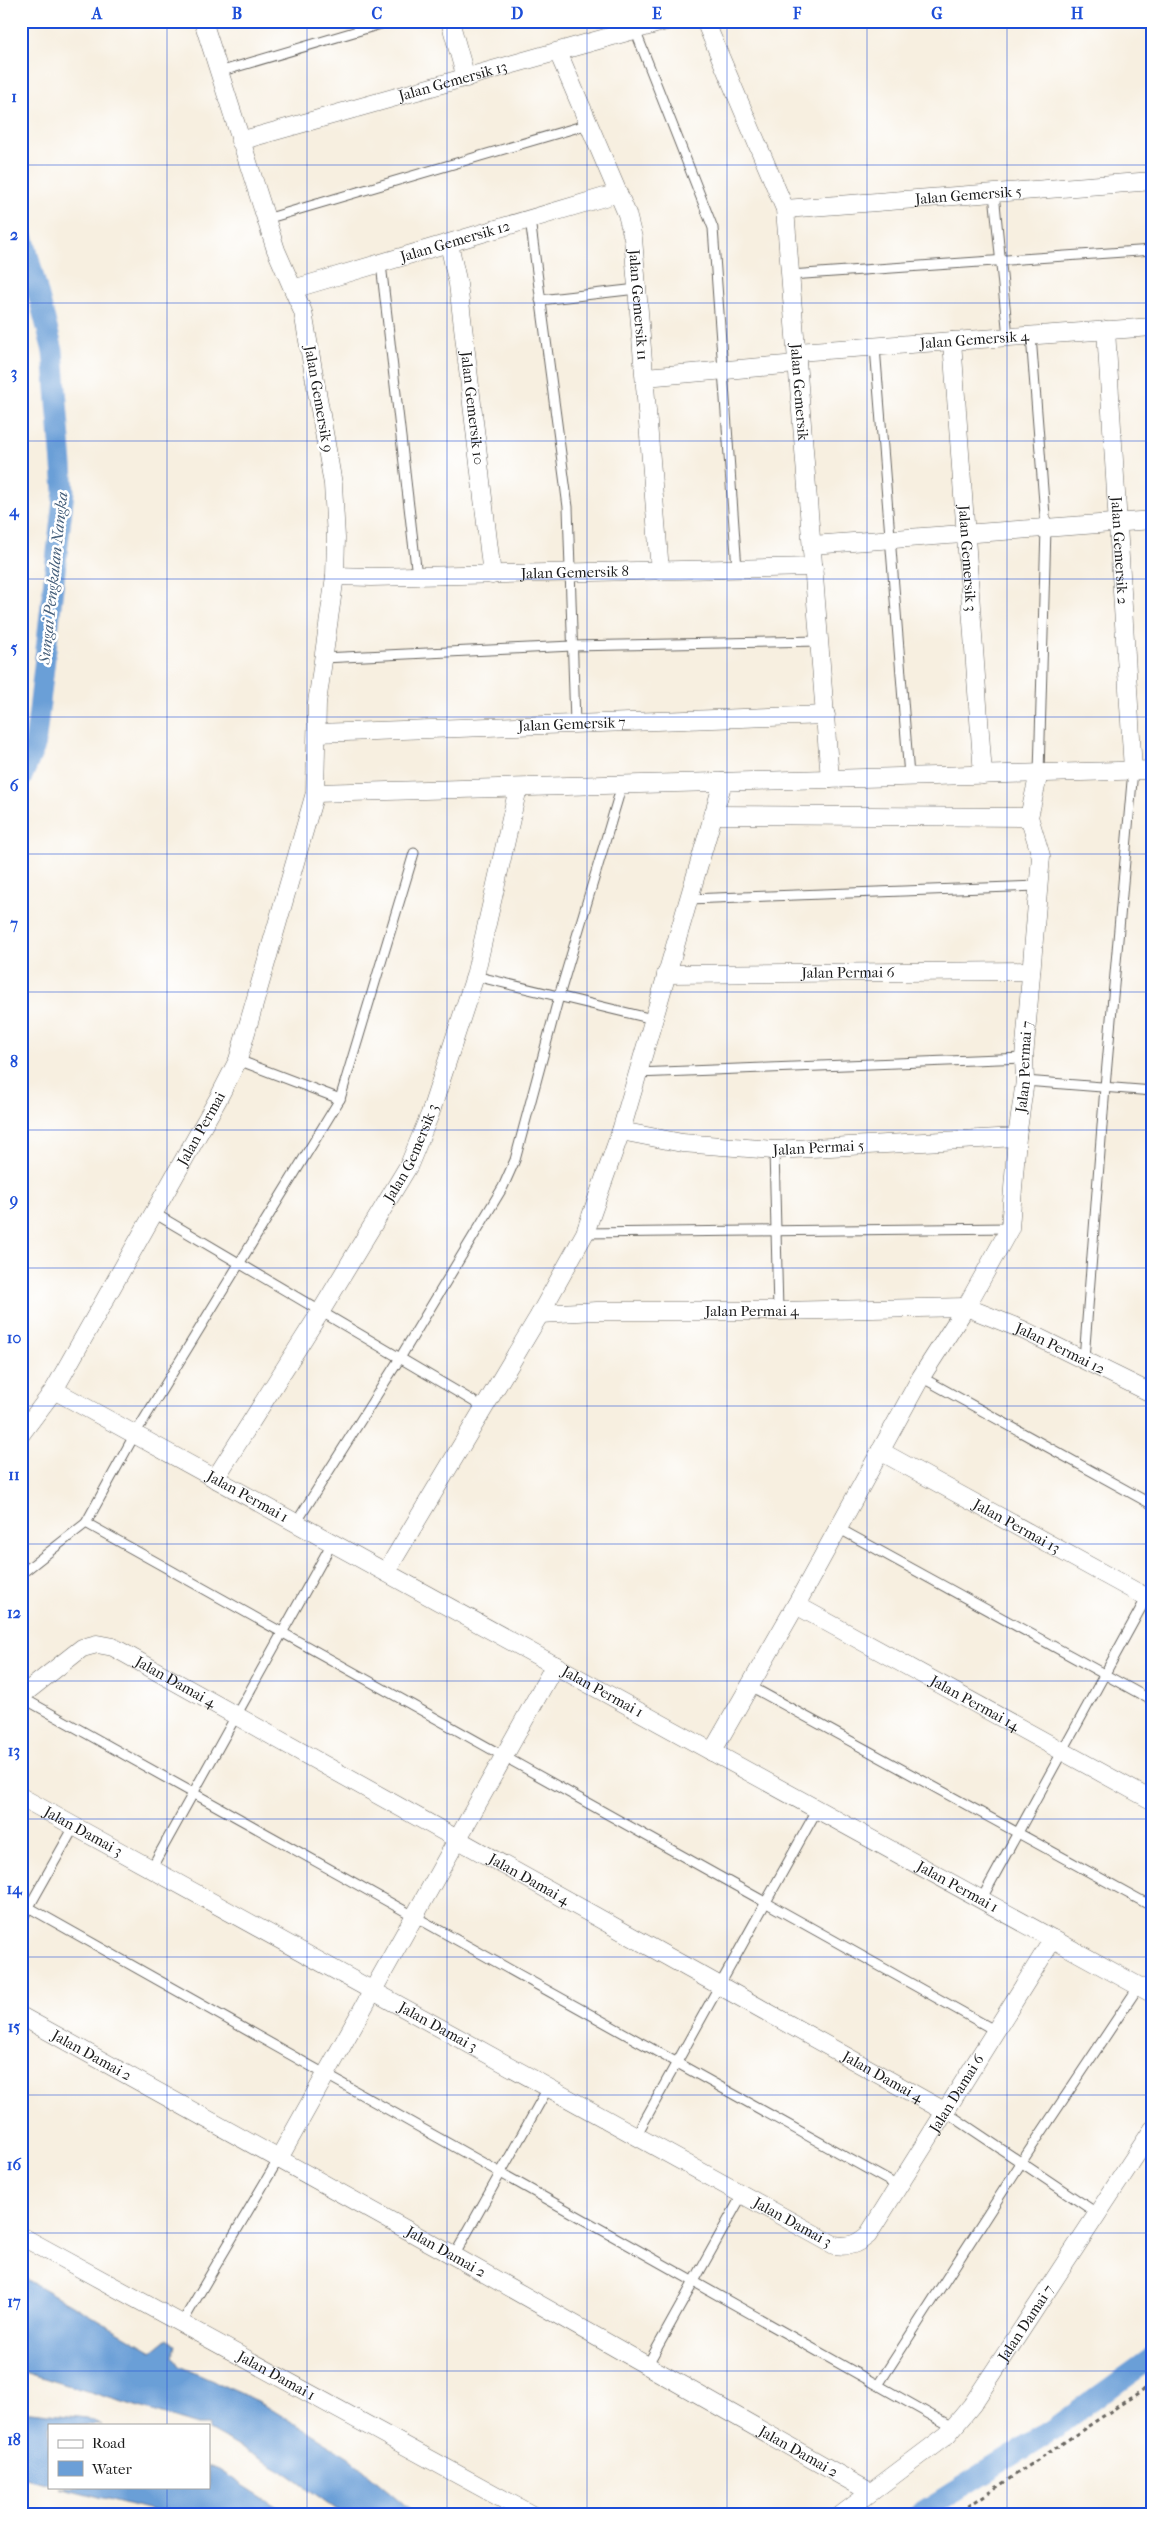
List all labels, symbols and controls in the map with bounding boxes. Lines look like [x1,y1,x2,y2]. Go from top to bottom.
text: A [91,4,103,23]
text: B [232,4,242,23]
text: C [372,4,383,23]
text: D [511,4,523,23]
text: E [652,4,662,23]
text: F [792,4,802,23]
text: G [931,4,943,23]
text: H [1071,4,1084,23]
street label: Jalan Gemersik 13 [395,57,509,105]
text: 1 [11,87,17,106]
street label: Jalan Gemersik 5 [913,182,1022,208]
street label: Jalan Gemersik 12 [397,216,512,266]
text: 2 [10,225,18,244]
street label: Jalan Gemersik 11 [625,248,652,361]
street label: Jalan Gemersik 4 [918,327,1031,352]
street label: Jalan Gemersik [787,342,812,442]
street label: Jalan Gemersik 9 [301,343,337,454]
street label: Jalan Gemersik 10 [457,349,488,466]
text: 3 [11,363,17,383]
water label: Sungai Pengkalan Nangka [34,491,72,666]
street label: Jalan Gemersik 2 [1107,495,1132,605]
text: 4 [8,501,20,521]
street label: Jalan Gemersik 3 [955,504,980,612]
street label: Jalan Gemersik 8 [520,562,629,583]
text: 5 [11,638,18,657]
street label: Jalan Gemersik 7 [517,713,626,735]
text: 6 [10,776,19,795]
text: 7 [9,914,18,933]
street label: Jalan Permai 6 [800,963,895,982]
street label: Jalan Permai 7 [1011,1020,1036,1115]
text: 8 [10,1052,18,1071]
street label: Jalan Permai [173,1088,229,1170]
street label: Jalan Gemersik 3 [379,1102,442,1206]
street label: Jalan Permai 5 [771,1136,865,1159]
text: 9 [9,1190,18,1210]
street label: Jalan Permai 4 [704,1302,800,1320]
street label: Jalan Permai 12 [1012,1318,1108,1378]
text: 10 [7,1328,21,1347]
text: 11 [8,1465,20,1484]
street label: Jalan Permai 1 [203,1466,292,1526]
street label: Jalan Permai 13 [969,1495,1063,1557]
text: 12 [7,1603,21,1622]
street label: Jalan Damai 4 [131,1652,220,1712]
street label: Jalan Permai 1 [558,1661,647,1721]
street label: Jalan Permai 14 [926,1671,1024,1735]
text: 13 [8,1741,20,1761]
street label: Jalan Damai 3 [40,1802,126,1860]
street label: Jalan Damai 4 [485,1849,574,1910]
street label: Jalan Permai 1 [913,1856,1001,1916]
text: 14 [6,1879,23,1899]
street label: Jalan Damai 3 [395,1997,480,2056]
text: 15 [8,2017,20,2036]
street label: Jalan Damai 2 [48,2025,135,2085]
street label: Jalan Damai 4 [838,2047,927,2107]
street label: Jalan Damai 6 [925,2050,988,2137]
text: 16 [7,2155,21,2174]
street label: Jalan Damai 3 [749,2193,835,2251]
street label: Jalan Damai 2 [402,2222,489,2281]
street label: Jalan Damai 7 [994,2281,1057,2365]
text: 17 [7,2292,21,2311]
street label: Jalan Damai 1 [233,2346,319,2404]
street label: Jalan Damai 2 [755,2421,842,2481]
legend [48,2424,210,2488]
text: 18 [7,2430,21,2449]
text: Road [92,2434,126,2452]
text: Water [91,2460,132,2478]

